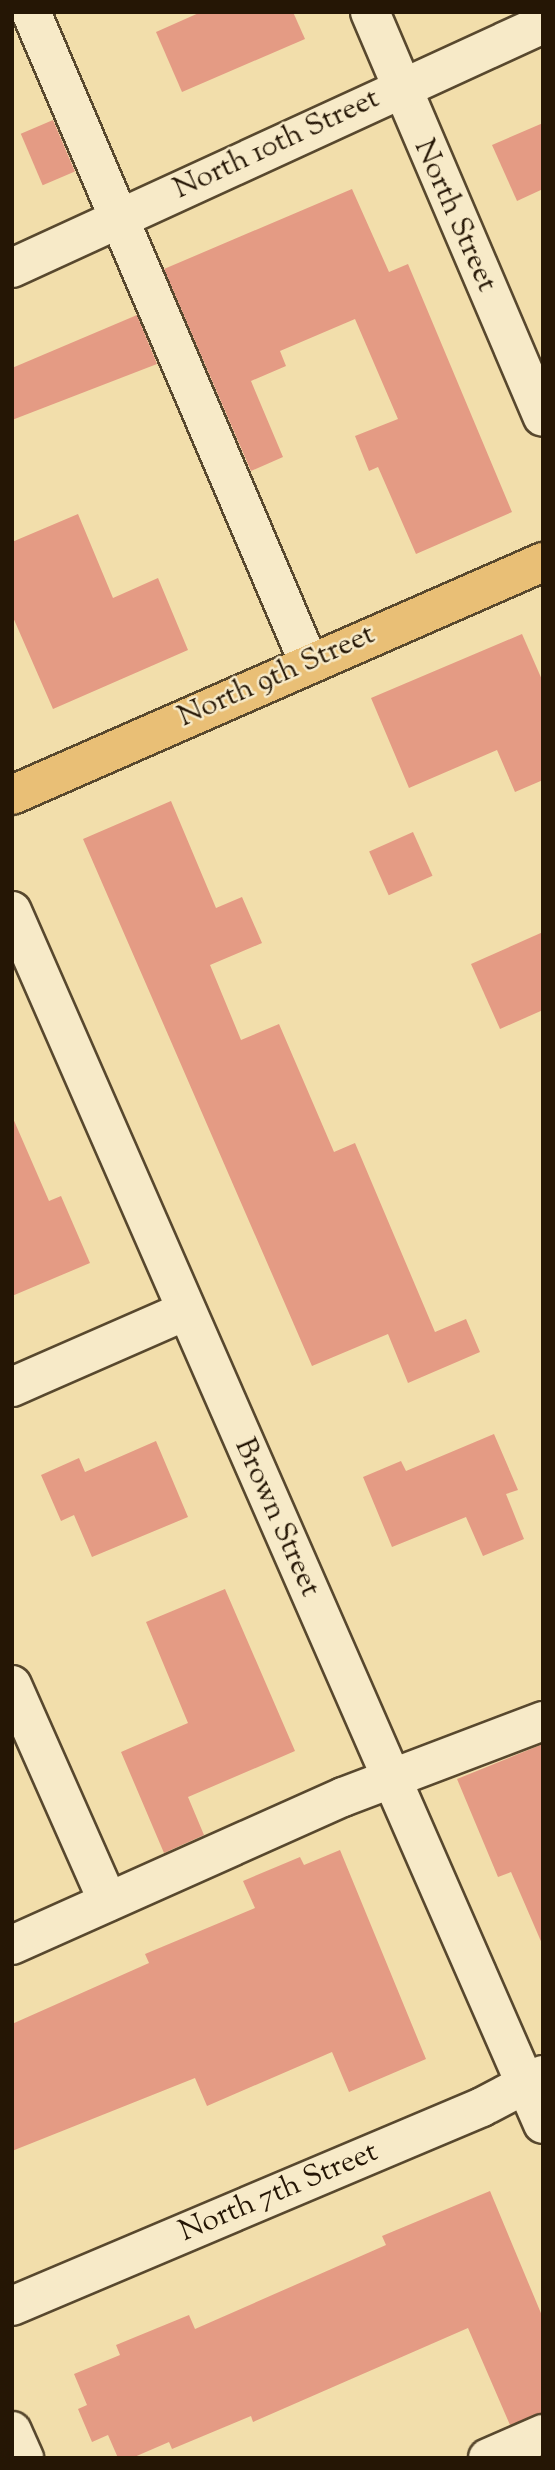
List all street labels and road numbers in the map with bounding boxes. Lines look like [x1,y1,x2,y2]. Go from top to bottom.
street label: North 10th Street [168,82,386,208]
street label: North Street [404,134,504,298]
street label: North 9th Street [173,618,381,736]
street label: Brown Street [225,1433,327,1603]
street label: North 7th Street [174,2135,384,2251]

